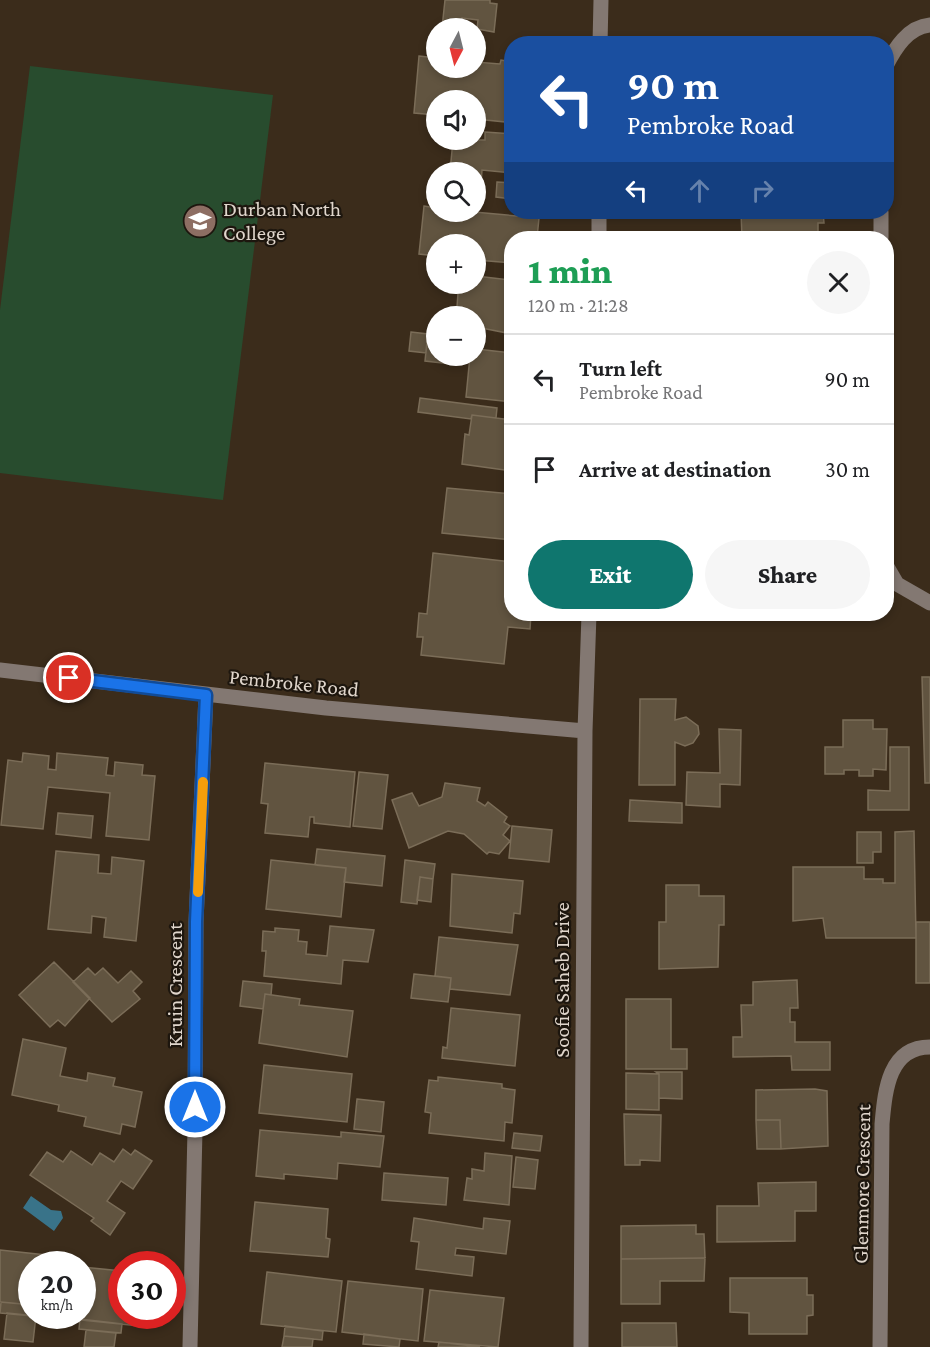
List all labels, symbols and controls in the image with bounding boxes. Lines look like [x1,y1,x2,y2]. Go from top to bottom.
north arrow [426,18,486,78]
map controls [426,18,486,366]
icon: left [528,60,606,138]
text: 90 m [627,61,719,108]
button: sound [426,90,486,150]
text: Pembroke Road [627,110,794,140]
button: search [426,162,486,222]
icon: left [620,174,653,207]
icon: ahead [683,174,716,207]
icon: right [746,174,779,207]
place label: Durban North College [223,197,341,245]
school or university icon: Durban North College [182,203,218,239]
button: + [426,234,486,294]
text: 1 min [528,251,612,291]
button: close [807,251,870,314]
text: 120 m · 21:28 [528,294,629,316]
button: − [426,306,486,366]
text: Turn left [579,356,662,381]
icon: left [528,363,561,396]
text: 90 m [825,367,870,392]
text: Pembroke Road [579,381,703,403]
icon: arrive [528,453,561,486]
text: Arrive at destination [579,457,771,482]
text: 30 m [825,457,870,482]
button: Exit [528,540,693,609]
button: Share [705,540,870,609]
pin [43,652,94,703]
icon: arrive [52,661,85,694]
street label: Pembroke Road [228,664,360,702]
street label: Soofie Saheb Drive [550,902,574,1058]
street label: Kruin Crescent [163,922,187,1047]
position arrow [163,1075,227,1139]
street label: Glenmore Crescent [849,1103,875,1264]
speed limit sign: 30 [108,1251,186,1329]
text: 20 [40,1266,74,1299]
text: km/h [41,1297,73,1313]

